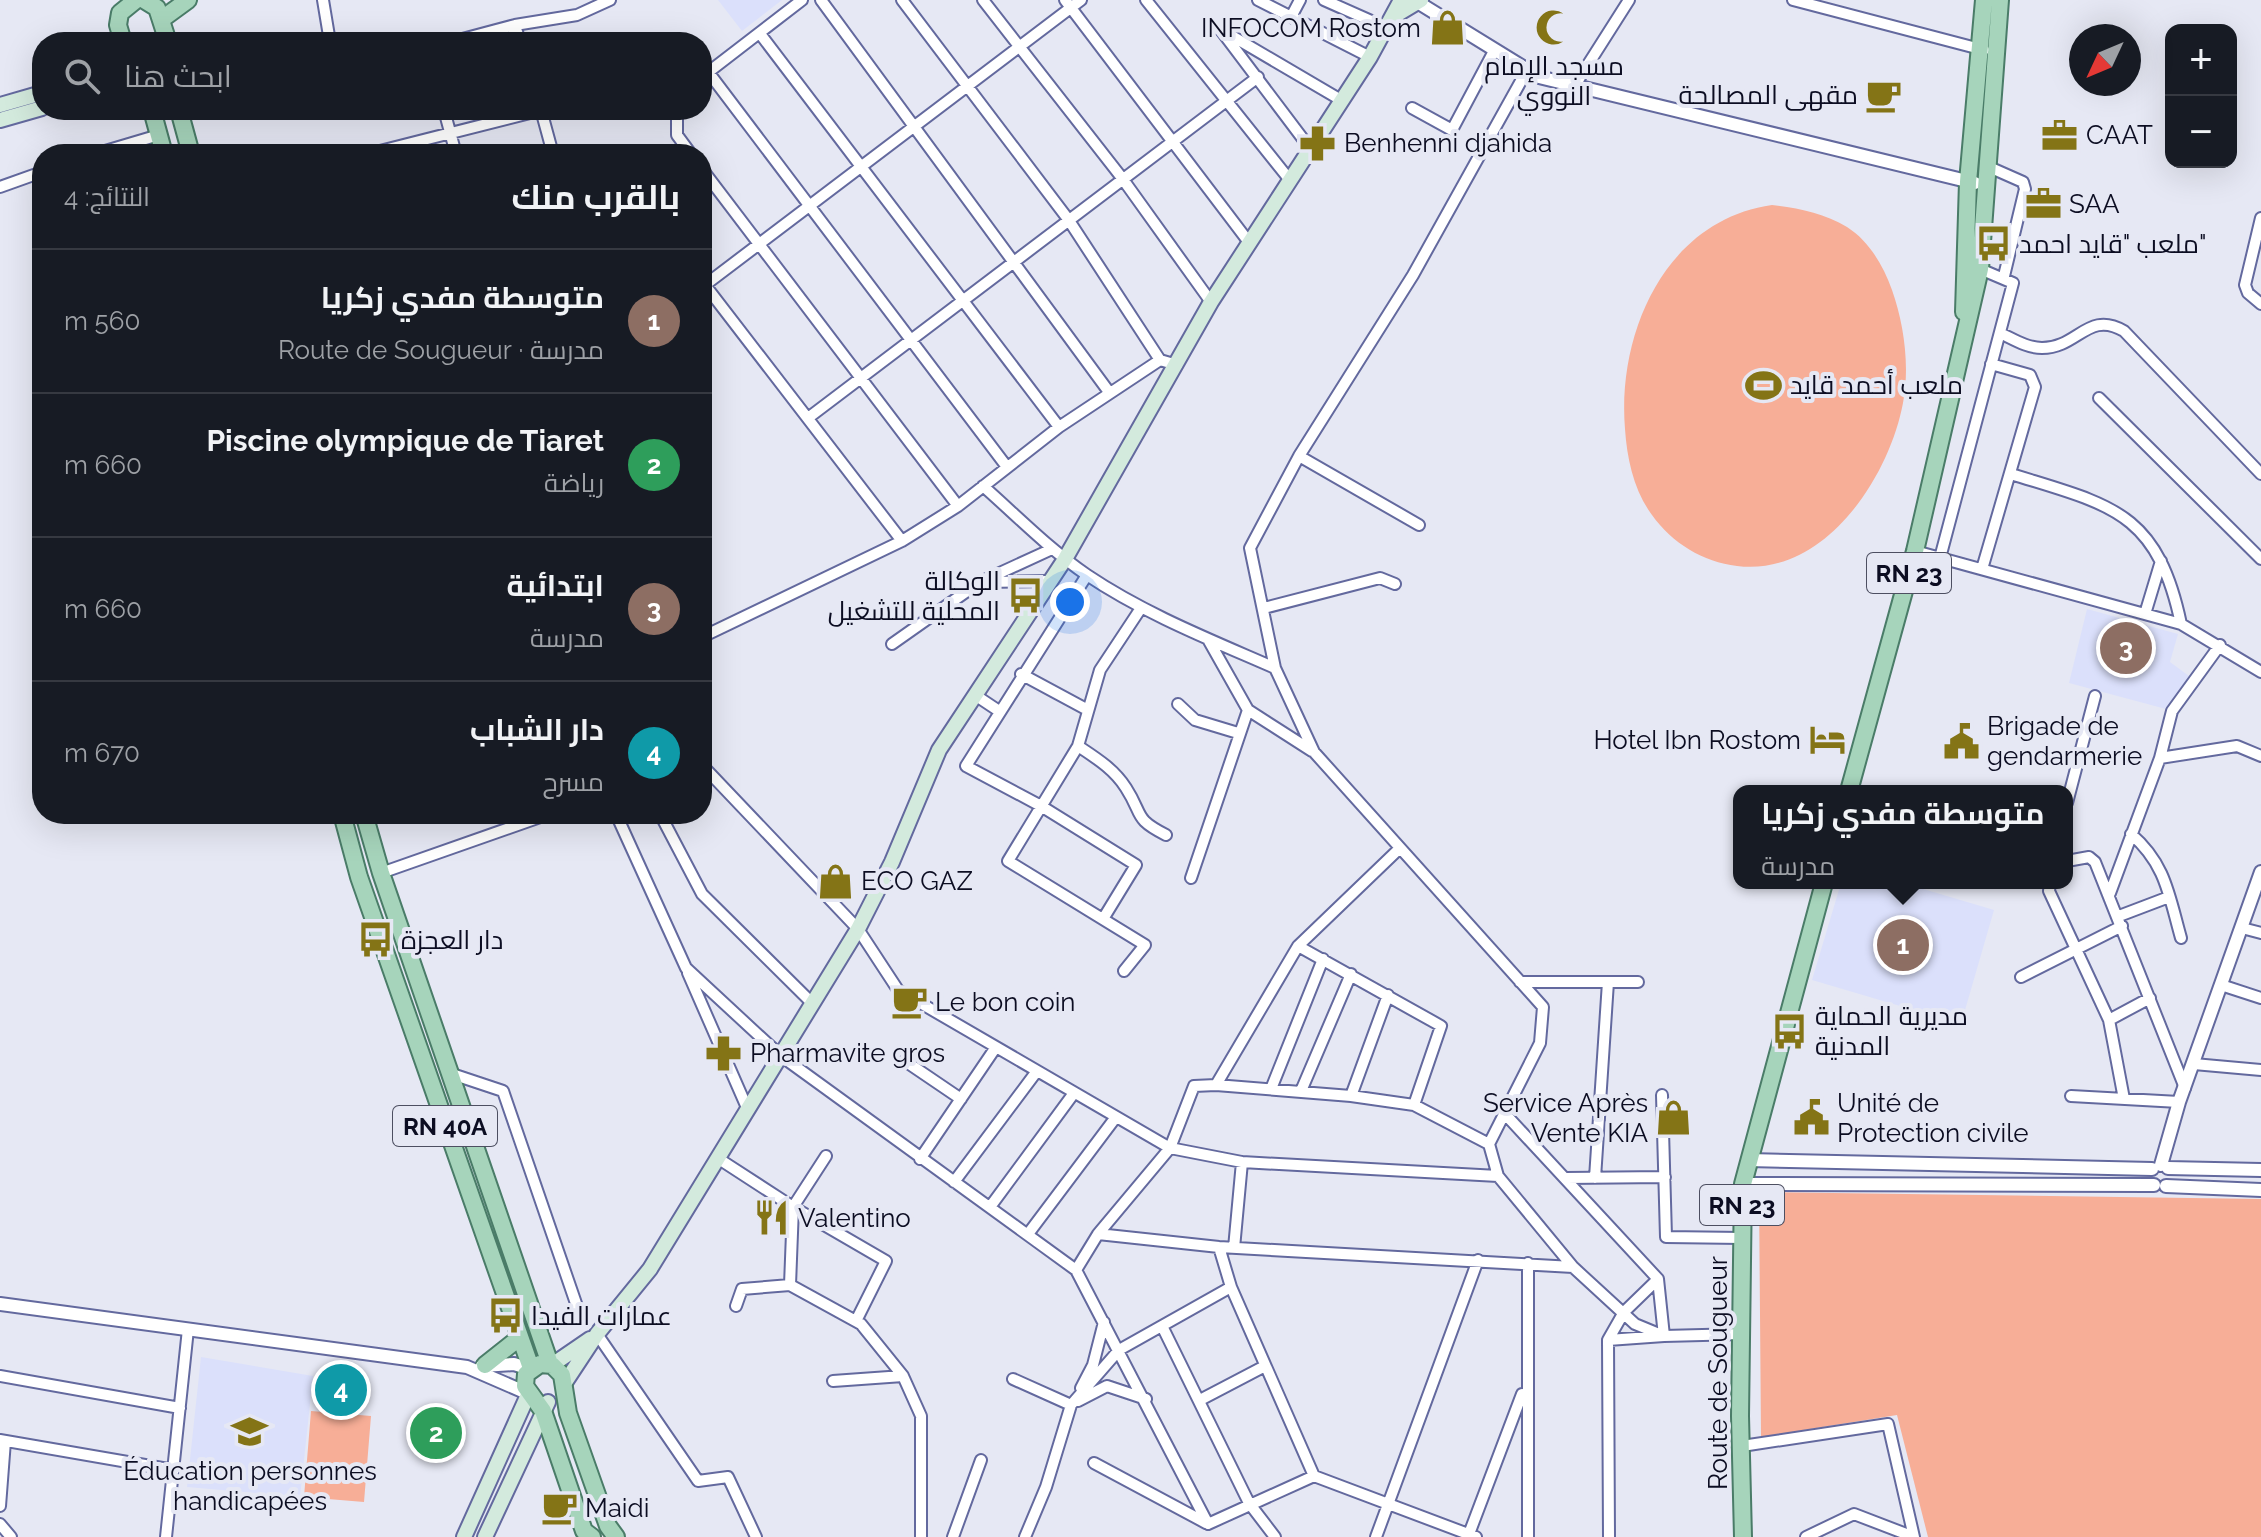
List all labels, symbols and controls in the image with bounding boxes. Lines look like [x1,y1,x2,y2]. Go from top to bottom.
mosque icon: مسجد الإمام النووي [1535,8,1573,46]
shop icon: INFOCOM Rostom [1428,9,1466,47]
place label: INFOCOM Rostom [1201,13,1421,43]
north arrow [2069,24,2141,96]
map controls [2165,24,2237,168]
button: + [2165,24,2237,96]
search box [32,32,712,120]
place label: مسجد الإمام النووي [1484,51,1624,116]
icon: search [60,54,104,98]
text: ابحث هنا [124,59,232,94]
cafe icon: مقهى المصالحة [1865,76,1903,114]
place label: مقهى المصالحة [1679,80,1858,111]
button: − [2165,96,2237,168]
office icon: CAAT [2041,116,2079,154]
place label: CAAT [2086,120,2153,150]
pharmacy icon: Benhenni djahida [1299,124,1337,162]
place label: Benhenni djahida [1344,128,1552,158]
text: بالقرب منك [511,177,680,217]
text: النتائج: 4 [64,182,150,212]
office icon: SAA [2024,185,2062,223]
place label: SAA [2069,189,2120,219]
bus stop icon: ملعب "قايد احمد" [1974,225,2012,263]
place label: ملعب "قايد احمد" [2019,229,2207,259]
text: متوسطة مفدي زكريا [321,280,604,315]
text: 560 m [64,306,140,336]
text: 1 [648,306,660,336]
text: مدرسة · Route de Sougueur [278,335,604,365]
sports icon: ملعب أحمد قايد [1745,366,1783,404]
place label: ملعب أحمد قايد [1790,368,1963,400]
text: Piscine olympique de Tiaret [206,423,604,458]
text: 660 m [64,450,142,480]
text: 2 [647,450,661,480]
text: رياضة [544,468,604,498]
road number: RN 23 [1867,553,1951,593]
place label: الوكالة المحلية للتشغيل [828,566,1000,627]
text: ابتدائية [506,568,604,603]
bus stop icon: الوكالة المحلية للتشغيل [1007,577,1045,615]
your location [1050,582,1090,622]
text: 660 m [64,594,142,624]
text: 3 [647,594,661,624]
pin: 3 [2100,618,2152,678]
text: مدرسة [530,623,604,653]
place label: Brigade de gendarmerie [1987,711,2142,771]
text: دار الشباب [470,712,604,747]
hotel icon: Hotel Ibn Rostom [1808,721,1846,759]
public building icon: Brigade de gendarmerie [1942,722,1980,760]
place label: Hotel Ibn Rostom [1593,725,1801,755]
text: 670 m [64,738,140,768]
text: 4 [647,738,661,768]
text: مسرح [543,767,604,797]
popup [1733,785,2073,889]
text: متوسطة مفدي زكريا [1761,796,2045,831]
text: مدرسة [1761,851,1835,881]
shop icon: ECO GAZ [816,862,854,900]
place label: ECO GAZ [861,866,973,896]
pin: 1 [1877,915,1929,975]
bus stop icon: دار العجزة [356,921,394,959]
place label: دار العجزة [401,925,503,955]
cafe icon: Le bon coin [890,983,928,1021]
place label: Le bon coin [935,987,1076,1017]
place label: مديرية الحماية المدنية [1815,1001,1968,1061]
bus stop icon: مديرية الحماية المدنية [1770,1012,1808,1050]
pharmacy icon: Pharmavite gros [705,1034,743,1072]
place label: Pharmavite gros [750,1038,945,1068]
place label: Service Après Vente KIA [1483,1088,1648,1148]
place label: Unité de Protection civile [1837,1088,2029,1148]
shop icon: Service Après Vente KIA [1655,1099,1693,1137]
public building icon: Unité de Protection civile [1792,1099,1830,1137]
road number: RN 40A [393,1106,497,1146]
road number: RN 23 [1700,1185,1784,1225]
restaurant icon: Valentino [753,1199,791,1237]
place label: Valentino [798,1203,911,1233]
street label: Route de Sougueur [1703,1256,1733,1490]
bus stop icon: عمارات الفيدا [486,1297,524,1335]
place label: عمارات الفيدا [531,1301,672,1331]
pin: 4 [315,1360,367,1420]
pin: 2 [410,1403,462,1463]
school or university icon: Éducation personnes handicapées [231,1413,269,1451]
place label: Éducation personnes handicapées [123,1456,377,1516]
cafe icon: Maidi [540,1489,578,1527]
place label: Maidi [585,1493,649,1523]

